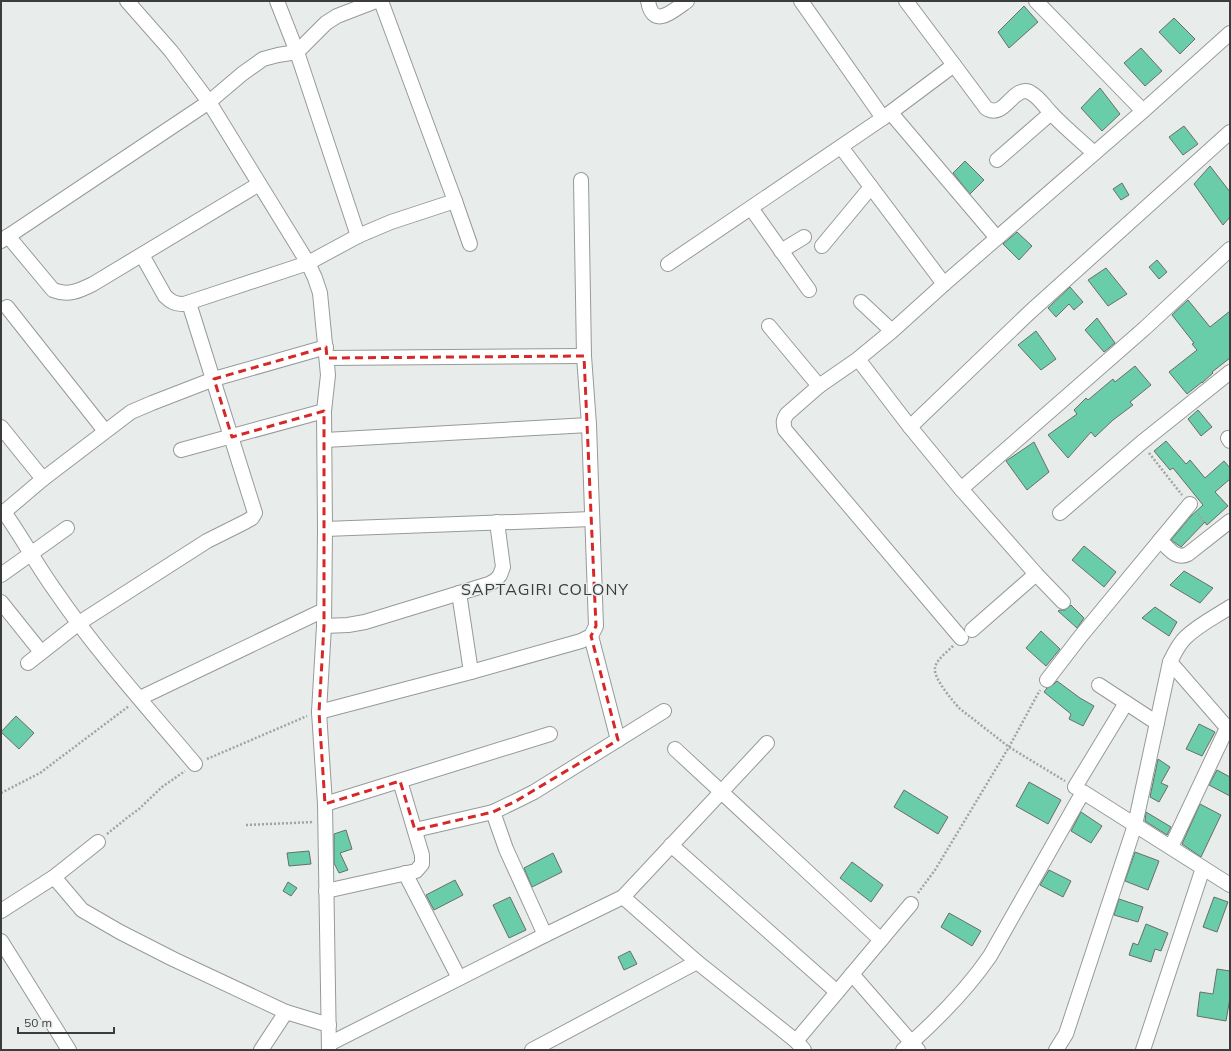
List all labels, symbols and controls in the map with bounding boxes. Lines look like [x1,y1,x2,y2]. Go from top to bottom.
district label: SAPTAGIRI COLONY [461,579,629,599]
scale bar [18,1009,114,1035]
text: 50 m [24,1015,52,1030]

